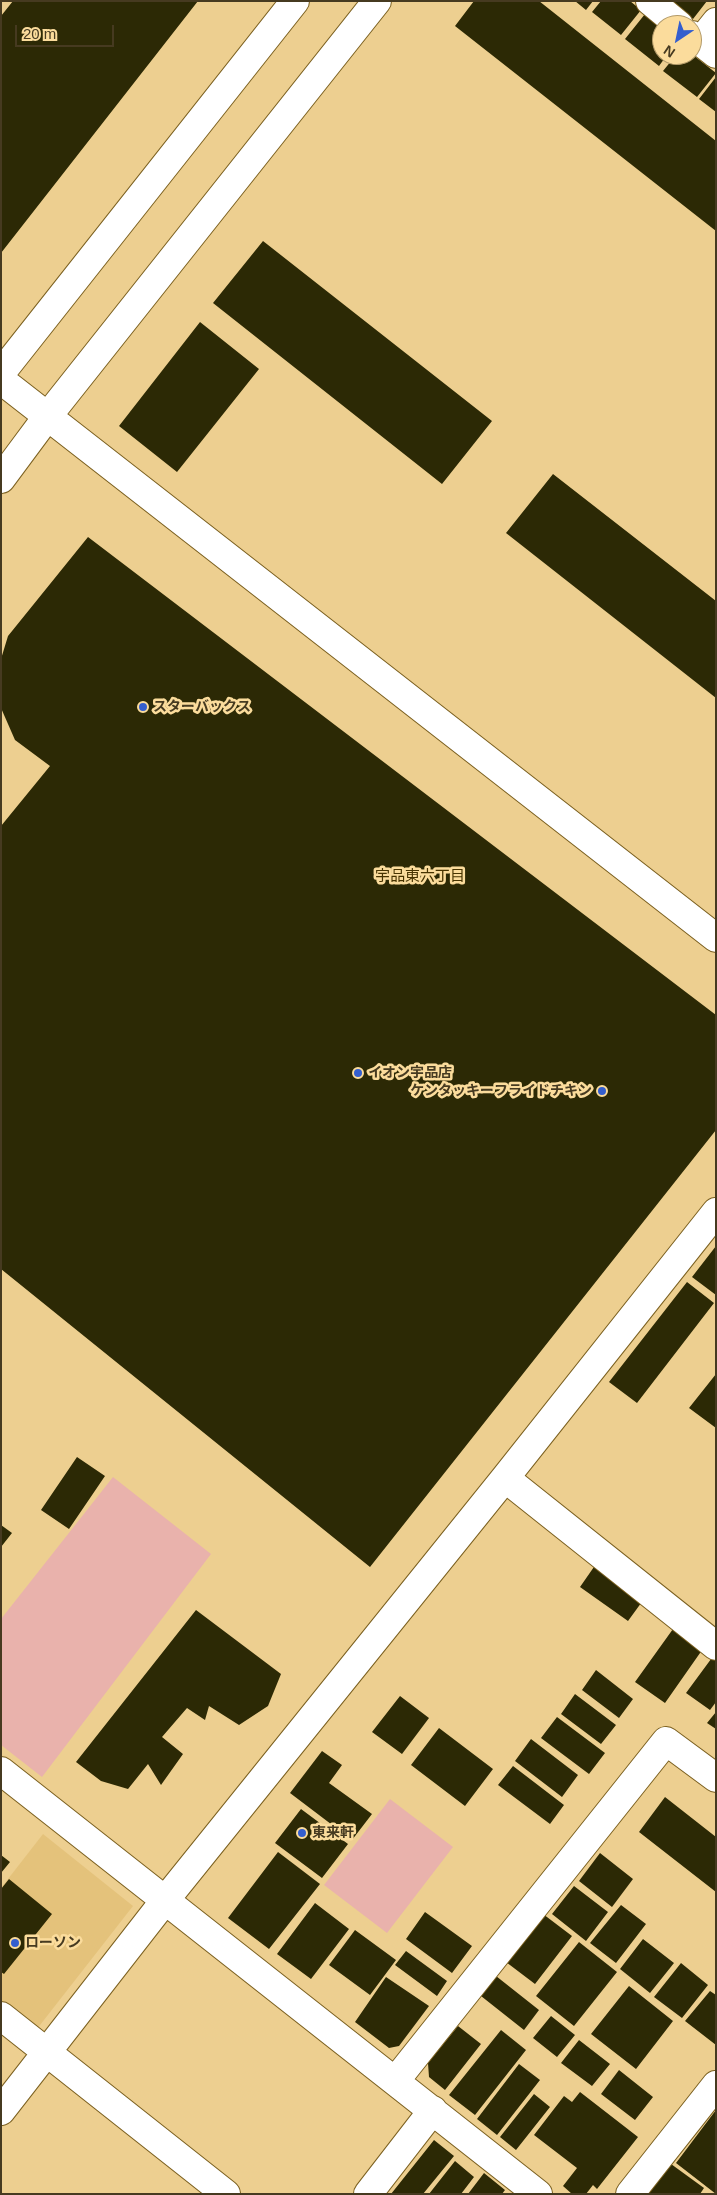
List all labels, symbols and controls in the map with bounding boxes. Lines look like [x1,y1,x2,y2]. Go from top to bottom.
scale bar [18,15,116,47]
north arrow [652,15,702,65]
text: 20 m [23,25,56,42]
text: N [661,42,678,61]
place label: スターバックス [153,699,251,715]
marker: スターバックス [137,701,149,713]
district label: 宇品東六丁目 [375,868,465,886]
place label: イオン宇品店 [368,1065,452,1081]
marker: イオン宇品店 [352,1067,364,1079]
place label: ケンタッキーフライドチキン [410,1083,592,1099]
marker: ケンタッキーフライドチキン [596,1085,608,1097]
place label: 東来軒 [312,1825,354,1841]
marker: 東来軒 [296,1827,308,1839]
place label: ローソン [25,1935,81,1951]
marker: ローソン [9,1937,21,1949]

